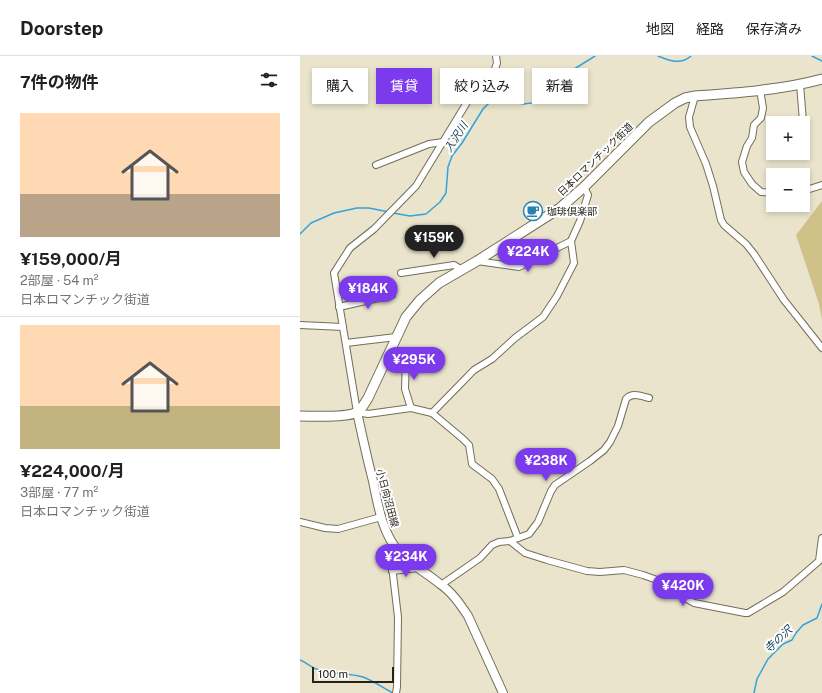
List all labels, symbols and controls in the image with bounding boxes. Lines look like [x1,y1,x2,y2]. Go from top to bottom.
text: Doorstep [20,17,103,39]
text: 地図 [646,21,674,37]
text: 経路 [696,21,724,37]
text: 保存済み [746,21,802,37]
chip: 購入 [312,68,368,104]
chip: 賃貸 [376,68,432,104]
chip: 絞り込み [440,68,524,104]
chip: 新着 [532,68,588,104]
icon: filters [258,69,280,91]
text: 7件の物件 [20,72,99,92]
map controls [766,116,810,212]
button: + [766,116,810,160]
water label: 入沢川 [442,119,471,154]
street label: 日本ロマンチック街道 [555,120,635,198]
icon: home [114,139,186,211]
button: − [766,168,810,212]
cafe icon: 珈琲倶楽部 [522,200,544,222]
place label: 珈琲倶楽部 [547,205,597,217]
pin: ¥159K [406,225,462,259]
text: ¥159K [414,230,454,245]
pin: ¥224K [500,239,556,273]
text: ¥224K [507,244,549,259]
text: ¥159,000/月 [20,249,122,269]
text: 2部屋 · 54 m² [20,273,99,288]
pin: ¥184K [340,276,396,310]
text: ¥184K [348,281,388,296]
text: 日本ロマンチック街道 [20,292,150,307]
pin: ¥295K [386,347,442,381]
icon: home [114,351,186,423]
text: ¥295K [392,352,436,367]
pin: ¥238K [518,448,574,482]
text: ¥238K [524,453,568,468]
text: ¥224,000/月 [20,461,125,481]
street label: 小日向沼田線 [374,467,402,529]
text: 3部屋 · 77 m² [20,485,98,500]
text: 日本ロマンチック街道 [20,504,150,519]
pin: ¥234K [378,544,434,578]
text: ¥234K [384,549,428,564]
pin: ¥420K [655,573,711,607]
text: ¥420K [661,578,705,593]
water label: 寺の沢 [762,622,796,655]
scale bar [312,665,394,684]
text: 100 m [318,668,348,680]

